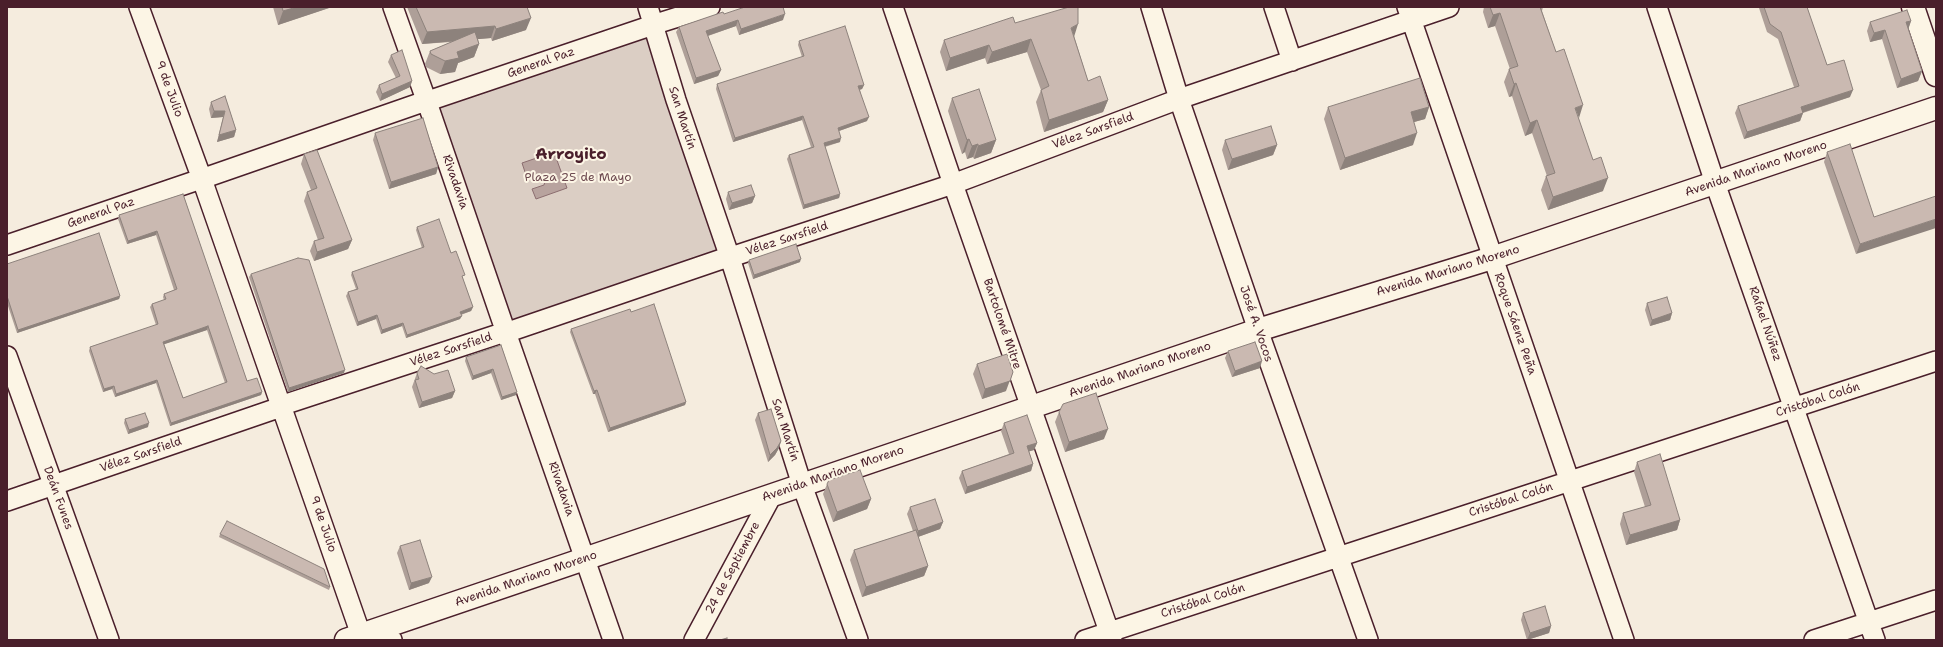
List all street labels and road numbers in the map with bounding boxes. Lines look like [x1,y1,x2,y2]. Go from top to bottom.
street label: General Paz [505,45,577,81]
street label: 9 de Julio [152,59,186,119]
street label: San Martín [665,85,699,151]
street label: Vélez Sarsfield [1050,110,1136,152]
street label: Avenida Mariano Moreno [1683,138,1829,200]
street label: Rivadavia [439,153,471,211]
street label: General Paz [65,195,137,231]
street label: Vélez Sarsfield [744,219,830,259]
street label: Avenida Mariano Moreno [1375,242,1521,300]
street label: Roque Sáenz Peña [1491,271,1539,377]
street label: Bartolomé Mitre [980,277,1024,371]
street label: José A. Vocos [1236,284,1276,364]
street label: Rafael Núñez [1745,285,1785,363]
street label: Vélez Sarsfield [408,330,494,370]
street label: Avenida Mariano Moreno [1067,339,1213,401]
street label: Cristóbal Colón [1774,380,1862,420]
street label: San Martín [768,397,802,463]
street label: Vélez Sarsfield [98,434,184,476]
street label: Avenida Mariano Moreno [760,443,906,505]
street label: Rivadavia [545,460,577,518]
street label: Deán Funes [40,464,76,532]
street label: Cristóbal Colón [1467,480,1555,520]
street label: 9 de Julio [307,494,339,554]
street label: 24 de Septiembre [703,519,763,617]
street label: Avenida Mariano Moreno [453,548,599,610]
street label: Cristóbal Colón [1159,581,1247,621]

